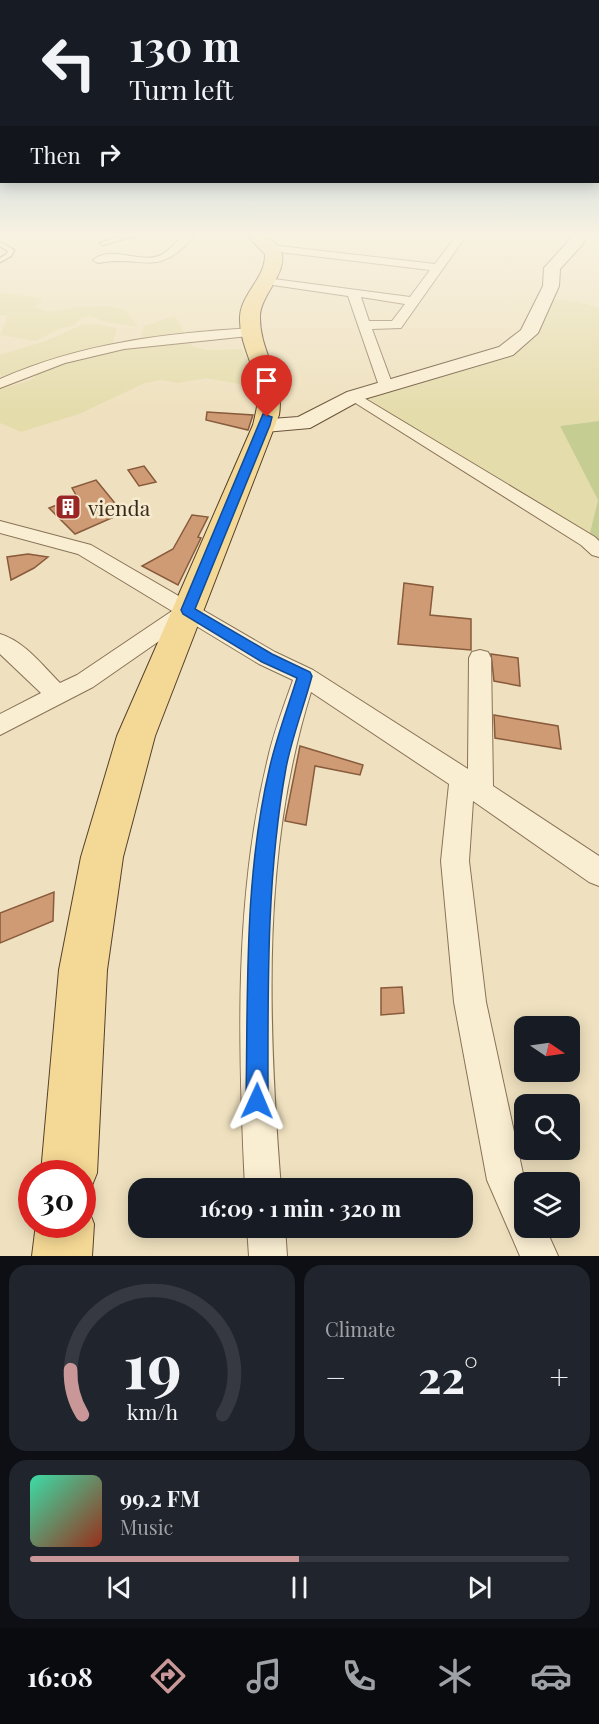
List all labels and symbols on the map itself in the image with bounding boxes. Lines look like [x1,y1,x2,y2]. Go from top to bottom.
pin [241,355,292,417]
building icon: vienda [53,492,83,522]
place label: vienda [87,493,151,521]
north arrow [514,1016,580,1082]
position arrow [225,1069,289,1133]
speed limit sign: 30 [18,1160,96,1238]

